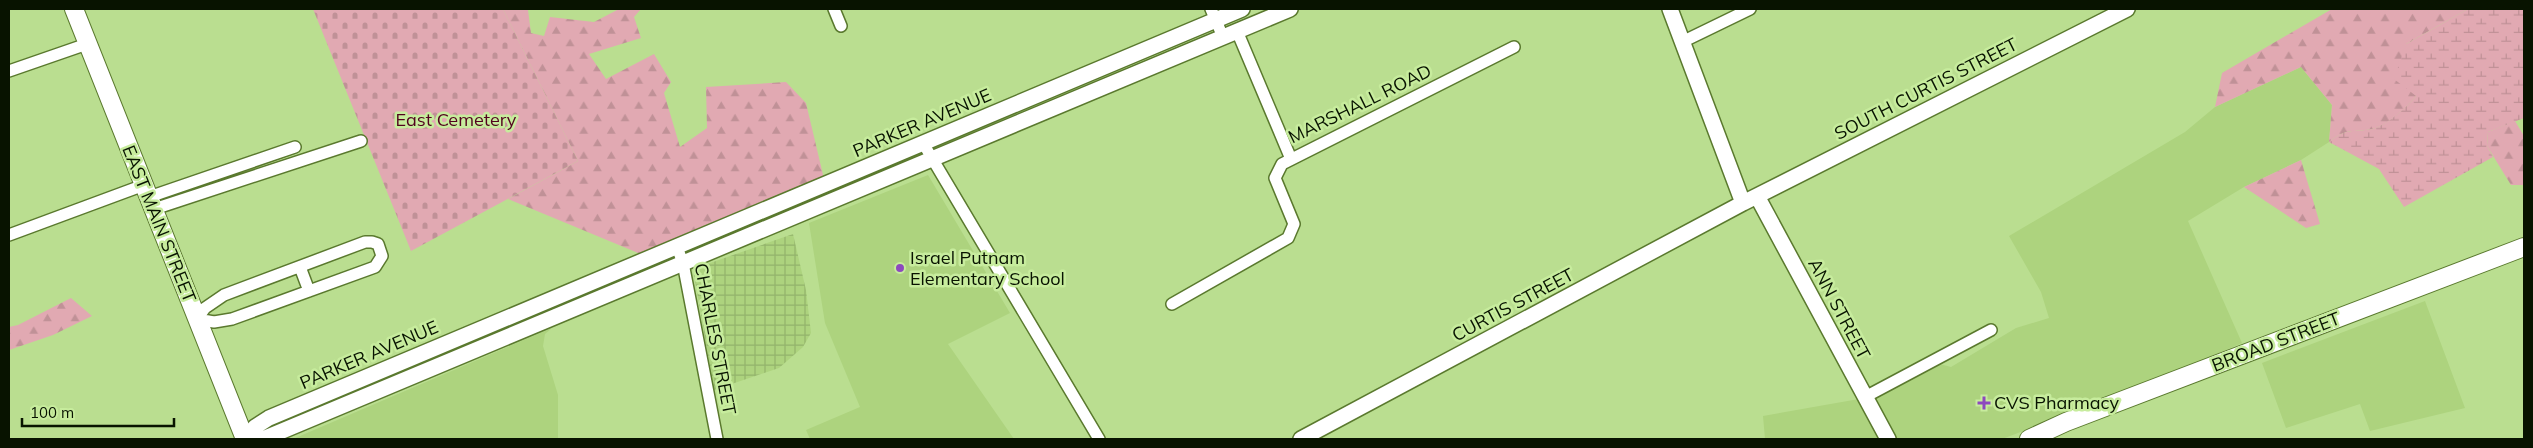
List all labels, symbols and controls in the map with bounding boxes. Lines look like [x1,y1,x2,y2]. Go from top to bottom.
street label: SOUTH CURTIS STREET [1830,32,2021,145]
street label: MARSHALL ROAD [1284,59,1435,148]
street label: PARKER AVENUE [849,83,994,162]
park label: East Cemetery [396,108,517,131]
street label: EAST MAIN STREET [117,142,202,306]
place label: Israel Putnam Elementary School [910,246,1065,290]
street label: ANN STREET [1803,254,1876,363]
street label: CHARLES STREET [690,261,741,417]
marker: Israel Putnam Elementary School [894,262,906,274]
street label: CURTIS STREET [1448,263,1578,346]
street label: BROAD STREET [2208,306,2343,377]
street label: PARKER AVENUE [296,315,441,394]
place label: CVS Pharmacy [1994,391,2119,414]
scale bar [22,396,175,428]
marker: CVS Pharmacy [1978,397,1990,409]
text: 100 m [30,403,74,422]

